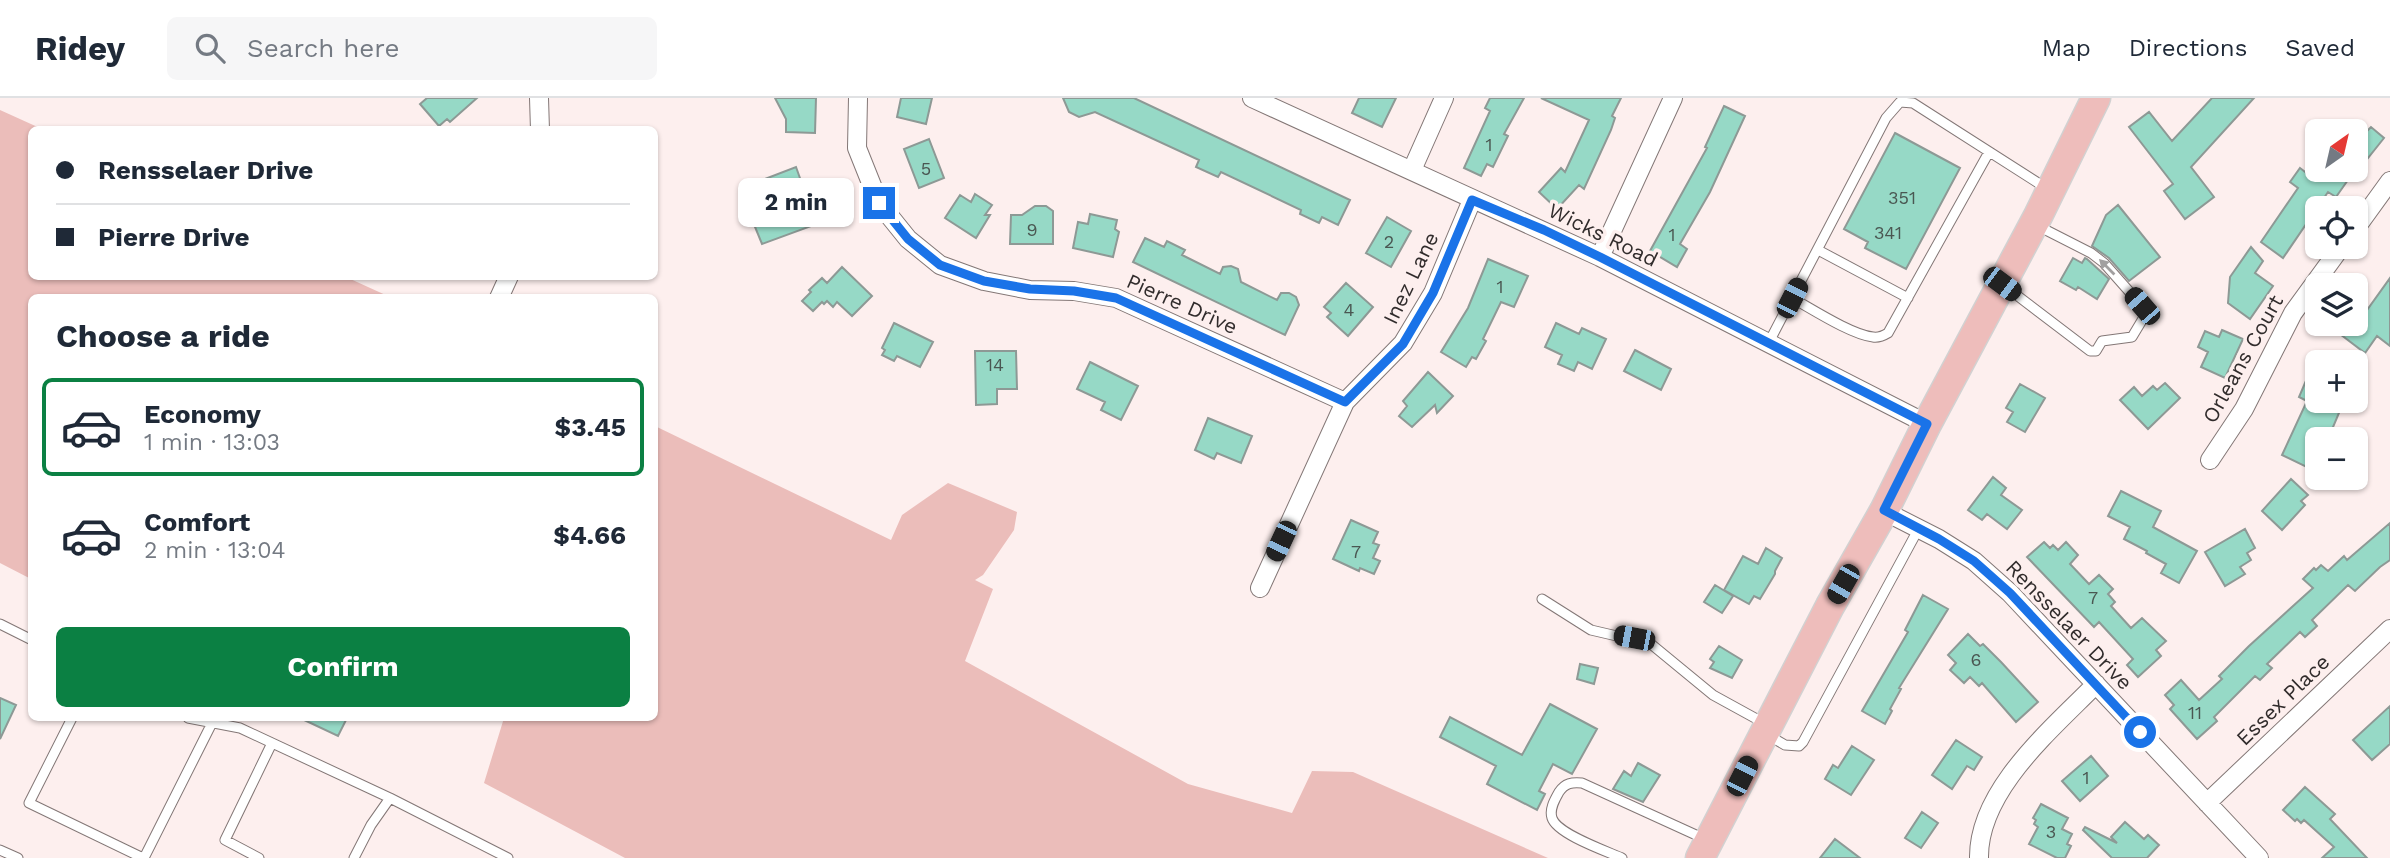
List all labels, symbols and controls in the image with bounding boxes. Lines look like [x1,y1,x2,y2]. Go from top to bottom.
search box [167,17,657,80]
text: Ridey [35,29,125,68]
icon: search [191,29,229,67]
text: Search here [247,33,399,63]
text: Map [2042,34,2091,62]
text: Directions [2129,34,2247,62]
text: Saved [2285,34,2355,62]
north arrow [2305,119,2368,182]
map controls [2305,119,2368,490]
house number: 1 [1485,134,1493,155]
text: Rensselaer Drive [98,155,313,185]
house number: 5 [921,158,931,179]
callout: 2 min [739,178,854,228]
route end [863,187,895,219]
house number: 351 [1888,187,1916,208]
text: 2 min [765,189,827,216]
button: locate [2305,196,2368,259]
street label: Wicks Road [1544,197,1662,272]
house number: 9 [1026,219,1038,240]
text: Pierre Drive [98,222,249,252]
house number: 341 [1874,222,1902,243]
house number: 1 [1668,224,1676,245]
street label: Inez Lane [1378,228,1444,328]
house number: 2 [1384,231,1394,252]
one-way arrow [2099,260,2116,276]
car [1979,263,2026,305]
street label: Pierre Drive [1123,268,1242,339]
button: layers [2305,273,2368,336]
car [1774,275,1811,321]
house number: 1 [1496,276,1504,297]
car [2121,283,2164,329]
street label: Orleans Court [2197,290,2288,427]
house number: 4 [1344,299,1355,320]
text: Choose a ride [56,317,270,355]
button: + [2305,350,2368,413]
house number: 14 [986,354,1004,375]
icon: car [60,396,123,459]
text: Economy [144,399,261,429]
text: $3.45 [555,412,626,442]
button: − [2305,427,2368,490]
text: 1 min · 13:03 [144,429,280,456]
icon: car [60,504,123,567]
text: Comfort [144,507,250,537]
car [1263,518,1300,564]
text: $4.66 [553,520,626,550]
text: 2 min · 13:04 [144,537,286,564]
house number: 7 [1351,541,1361,562]
street label: Rensselaer Drive [2001,555,2138,695]
car [1824,561,1863,607]
house number: 7 [2088,587,2098,608]
car [1612,624,1657,652]
button: Confirm [56,627,630,707]
house number: 6 [1971,649,1981,670]
street label: Essex Place [2231,649,2335,750]
house number: 11 [2188,702,2202,723]
route start [2124,716,2156,748]
car [1724,753,1761,799]
house number: 1 [2082,767,2090,788]
house number: 3 [2046,821,2056,842]

